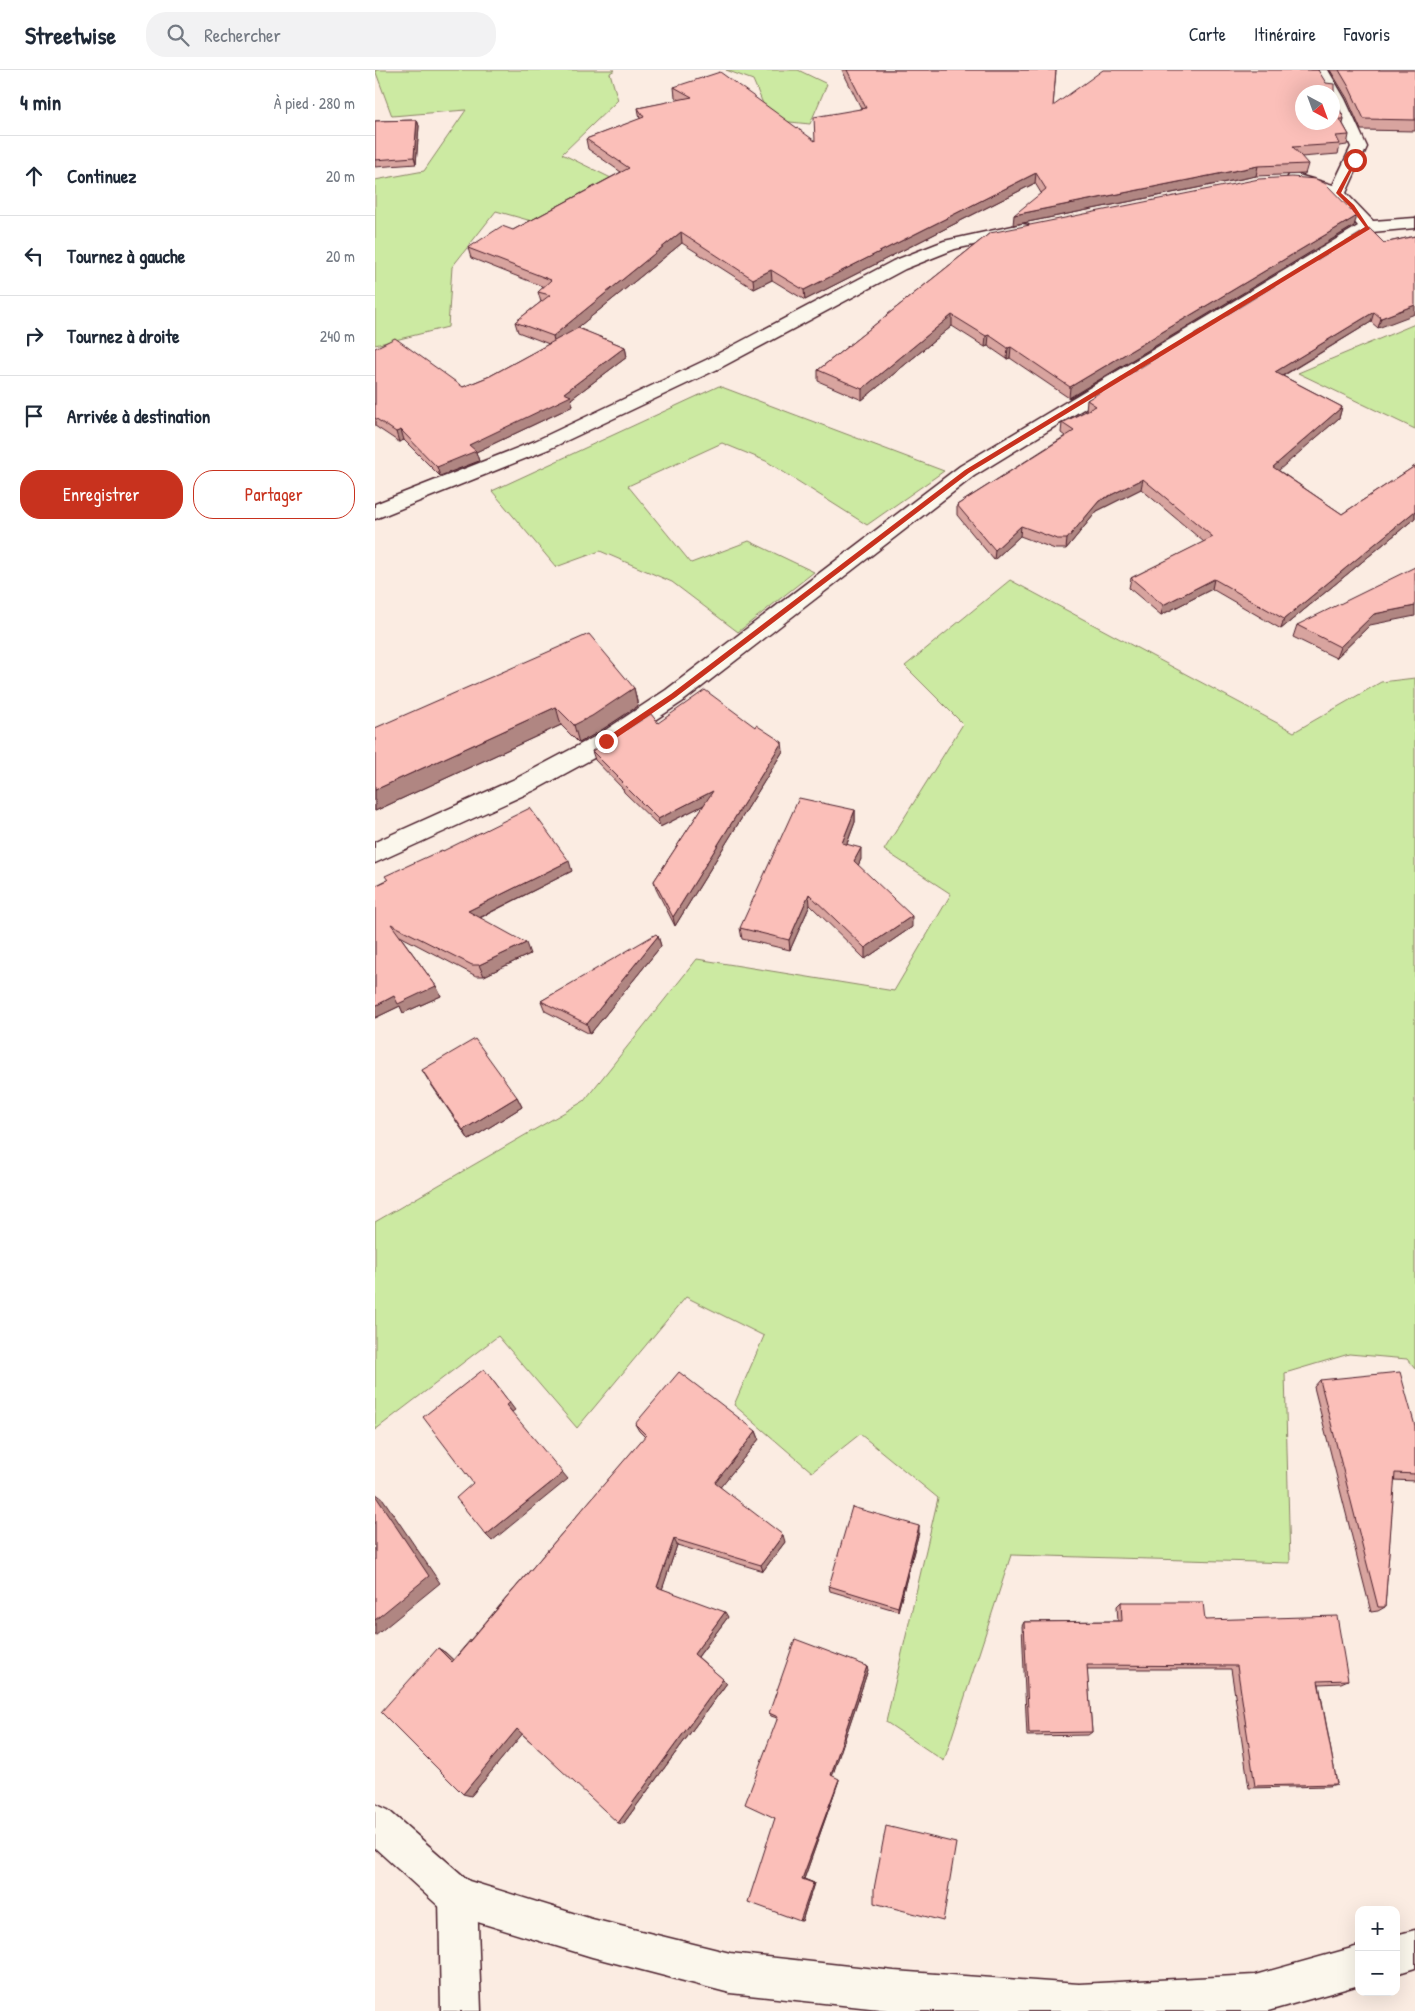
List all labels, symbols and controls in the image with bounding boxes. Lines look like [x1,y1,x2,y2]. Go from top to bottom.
search box [146,12,496,57]
text: Streetwise [25,19,116,51]
icon: search [164,21,192,49]
text: Rechercher [204,22,281,48]
text: Carte [1189,22,1226,47]
text: Itinéraire [1254,22,1316,47]
text: Favoris [1344,22,1390,47]
north arrow [1295,85,1340,130]
text: 4 min [20,88,61,117]
text: À pied · 280 m [274,92,355,114]
route start [1344,149,1367,172]
icon: ahead [20,162,48,190]
text: Continuez [67,163,136,189]
text: 20 m [326,165,355,187]
icon: left [20,242,48,270]
text: Tournez à gauche [67,243,185,269]
text: 20 m [326,245,355,267]
icon: right [20,322,48,350]
text: Tournez à droite [67,323,180,349]
text: 240 m [320,325,355,347]
icon: arrive [20,402,48,430]
text: Arrivée à destination [67,403,210,429]
button: Enregistrer [20,470,183,519]
button: Partager [193,470,355,519]
route end [595,730,618,753]
map controls [1355,1906,1400,1996]
button: + [1355,1906,1400,1951]
button: − [1355,1951,1400,1996]

